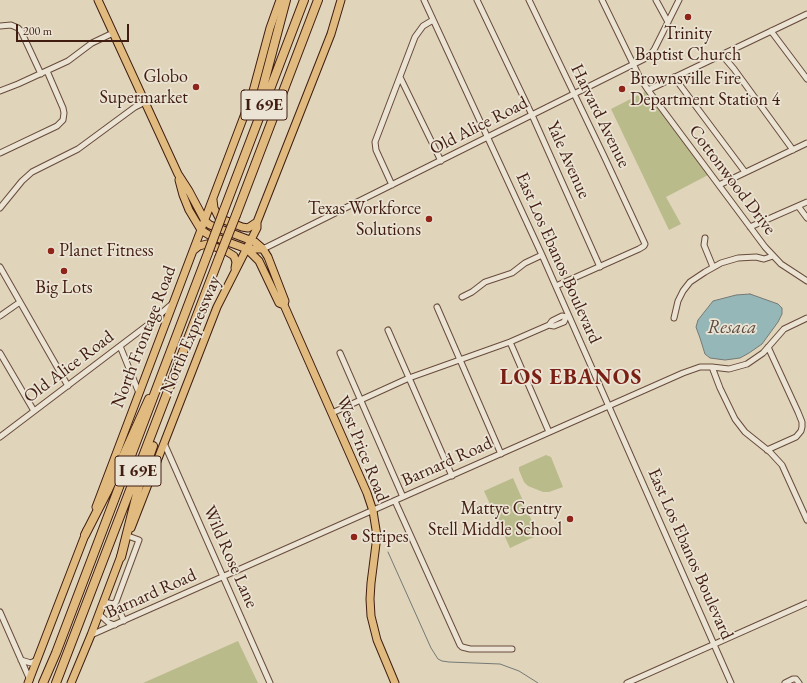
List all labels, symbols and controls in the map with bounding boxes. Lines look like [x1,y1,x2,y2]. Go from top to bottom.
marker: Trinity Baptist Church [683,12,693,22]
scale bar [18,16,131,42]
text: 200 m [23,23,52,39]
place label: Trinity Baptist Church [635,23,741,66]
street label: Harvard Avenue [566,61,634,171]
place label: Globo Supermarket [99,66,188,108]
place label: Brownsville Fire Department Station 4 [630,68,780,110]
marker: Globo Supermarket [191,82,201,92]
marker: Brownsville Fire Department Station 4 [617,84,627,94]
road number: I 69E [241,90,287,120]
street label: Old Alice Road [426,92,532,160]
street label: Yale Avenue [541,118,595,202]
street label: Cottonwood Drive [684,121,780,239]
street label: East Los Ebanos Boulevard [510,169,606,347]
place label: Texas Workforce Solutions [308,198,421,240]
marker: Texas Workforce Solutions [424,214,434,224]
place label: Planet Fitness [59,240,154,262]
marker: Planet Fitness [46,246,56,256]
street label: North Frontage Road [107,263,181,411]
marker: Big Lots [59,266,69,276]
street label: North Expressway [156,273,226,397]
place label: Big Lots [35,277,93,299]
water label: Resaca [707,317,757,339]
street label: Old Alice Road [20,326,118,408]
district label: LOS EBANOS [500,365,642,391]
street label: West Price Road [331,393,393,505]
street label: Barnard Road [398,432,496,492]
road number: I 69E [115,456,161,486]
street label: East Los Ebanos Boulevard [642,465,738,643]
place label: Mattye Gentry Stell Middle School [428,498,562,540]
street label: Wild Rose Lane [198,502,262,612]
marker: Mattye Gentry Stell Middle School [565,514,575,524]
place label: Stripes [362,526,409,548]
marker: Stripes [349,532,359,542]
street label: Barnard Road [102,564,200,624]

